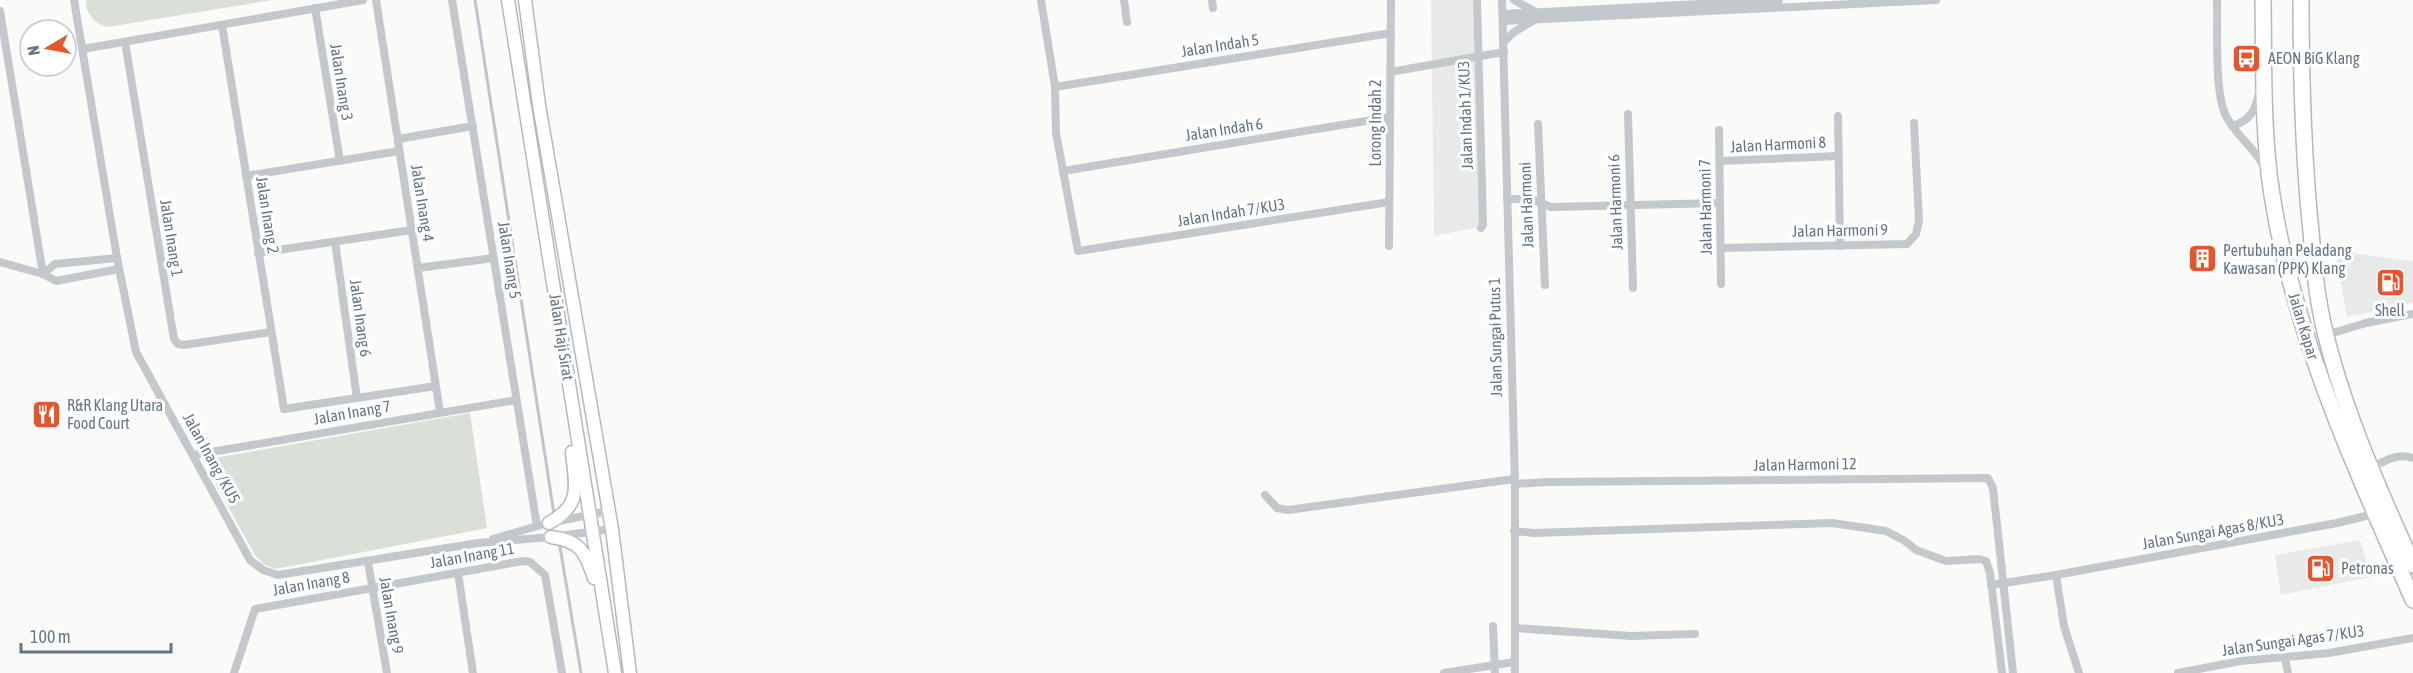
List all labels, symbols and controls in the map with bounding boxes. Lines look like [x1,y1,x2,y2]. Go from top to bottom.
north arrow [18,18,78,78]
street label: Jalan Indah 5 [1180,30,1260,60]
street label: Jalan Inang 3 [326,42,357,122]
bus stop icon: AEON BiG Klang [2231,42,2263,74]
text: N [24,44,43,57]
place label: AEON BiG Klang [2268,49,2360,68]
street label: Jalan Indah 1/KU3 [1454,60,1476,170]
street label: Lorong Indah 2 [1366,79,1385,167]
street label: Jalan Indah 6 [1184,114,1264,144]
street label: Jalan Harmoni 8 [1730,133,1826,155]
street label: Jalan Harmoni 6 [1604,154,1626,250]
street label: Jalan Harmoni 7 [1695,159,1715,255]
street label: Jalan Harmoni [1516,162,1536,248]
street label: Jalan Inang 4 [407,163,438,243]
street label: Jalan Inang 2 [252,175,283,255]
street label: Jalan Indah 7/KU3 [1176,195,1286,229]
street label: Jalan Inang 1 [156,198,187,278]
street label: Jalan Inang 5 [494,220,525,300]
street label: Jalan Harmoni 9 [1792,220,1888,240]
place label: Pertubuhan Peladang Kawasan (PPK) Klang [2223,241,2352,278]
building icon: Pertubuhan Peladang Kawasan (PPK) Klang [2186,243,2218,275]
fuel station icon: Shell [2374,266,2406,298]
street label: Jalan Sungai Putus 1 [1485,277,1506,397]
street label: Jalan Inang 6 [346,278,375,358]
street label: Jalan Kapar [2284,290,2323,362]
street label: Jalan Haji Sirat [545,292,578,382]
place label: Shell [2375,301,2406,319]
place label: R&R Klang Utara Food Court [67,396,163,432]
street label: Jalan Inang 7 [312,396,392,429]
restaurant icon: R&R Klang Utara Food Court [30,398,62,430]
street label: Jalan Inang /KU5 [179,410,244,507]
street label: Jalan Harmoni 12 [1753,454,1857,474]
street label: Jalan Sungai Agas 8/KU3 [2141,510,2285,553]
street label: Jalan Inang 11 [428,539,516,572]
fuel station icon: Petronas [2304,552,2336,584]
place label: Petronas [2341,559,2394,577]
street label: Jalan Inang 8 [271,567,351,600]
street label: Jalan Inang 9 [375,575,408,655]
scale bar [21,616,171,654]
street label: Jalan Sungai Agas 7/KU3 [2221,621,2366,660]
text: 100 m [30,626,71,647]

